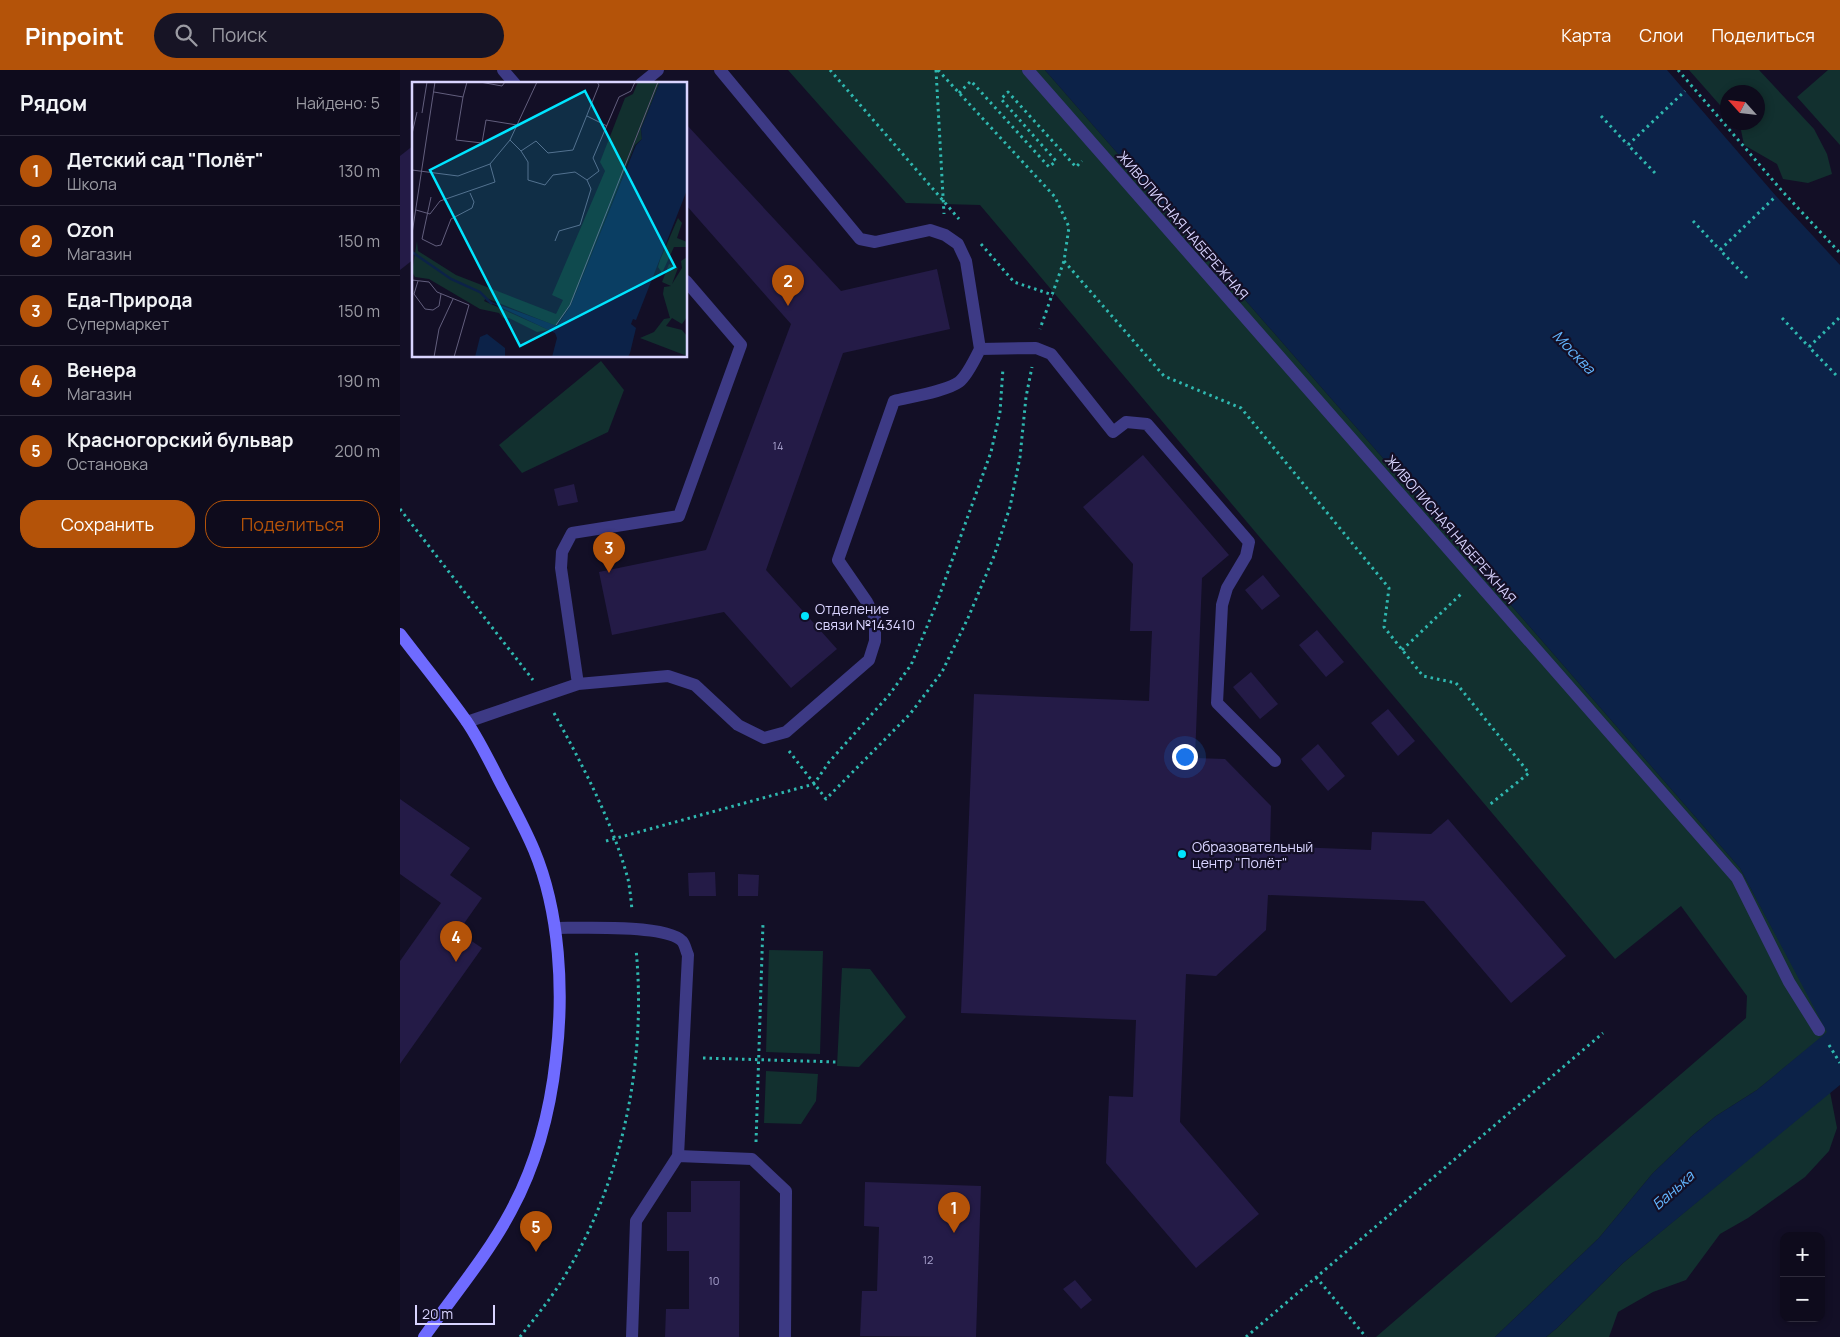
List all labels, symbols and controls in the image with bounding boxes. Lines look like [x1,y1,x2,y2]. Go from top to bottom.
search box [154,13,504,58]
text: Pinpoint [25,19,124,52]
icon: search [172,21,200,49]
text: Поиск [212,22,267,48]
text: Карта [1561,23,1611,47]
text: Слои [1639,23,1683,47]
text: Поделиться [1711,23,1815,47]
inset map [412,82,688,358]
north arrow [1720,85,1765,130]
text: Рядом [20,89,87,117]
text: Найдено: 5 [296,92,380,114]
text: Детский сад "Полёт" [67,147,264,173]
street label: ЖИВОПИСНАЯ НАБЕРЕЖНАЯ [1113,147,1253,303]
text: 1 [32,160,40,182]
text: 130 m [338,160,380,182]
text: Школа [67,173,117,195]
text: Ozon [67,217,114,243]
text: 2 [31,230,41,252]
text: 150 m [338,230,380,252]
text: Магазин [67,243,132,265]
pin: 2 [772,265,804,306]
text: Еда-Природа [67,287,193,313]
text: 3 [31,300,41,322]
text: 150 m [338,300,380,322]
text: Супермаркет [67,313,169,335]
water label: Москва [1548,325,1601,379]
text: Венера [67,357,136,383]
text: 4 [31,370,41,392]
text: 190 m [337,370,380,392]
text: Магазин [67,383,132,405]
text: Красногорский бульвар [67,427,293,453]
house number: 14 [773,438,783,453]
text: 5 [31,440,41,462]
text: 200 m [335,440,380,462]
street label: ЖИВОПИСНАЯ НАБЕРЕЖНАЯ [1381,451,1521,607]
text: Остановка [67,453,148,475]
button: Сохранить [20,500,195,548]
button: Поделиться [205,500,380,548]
pin: 3 [593,532,625,573]
place label: Отделение связи №143410 [815,599,915,634]
marker: Отделение связи №143410 [799,610,811,622]
your location [1172,744,1198,770]
place label: Образовательный центр "Полёт" [1192,837,1313,872]
marker: Образовательный центр "Полёт" [1176,848,1188,860]
pin: 4 [440,921,472,962]
water label: Банька [1647,1165,1699,1215]
pin: 1 [938,1192,970,1233]
pin: 5 [520,1211,552,1252]
map controls [1780,1232,1825,1322]
button: + [1780,1232,1825,1277]
house number: 12 [923,1252,933,1267]
house number: 10 [708,1273,720,1288]
button: − [1780,1277,1825,1322]
scale bar [415,1302,495,1325]
text: 20 m [422,1304,453,1323]

